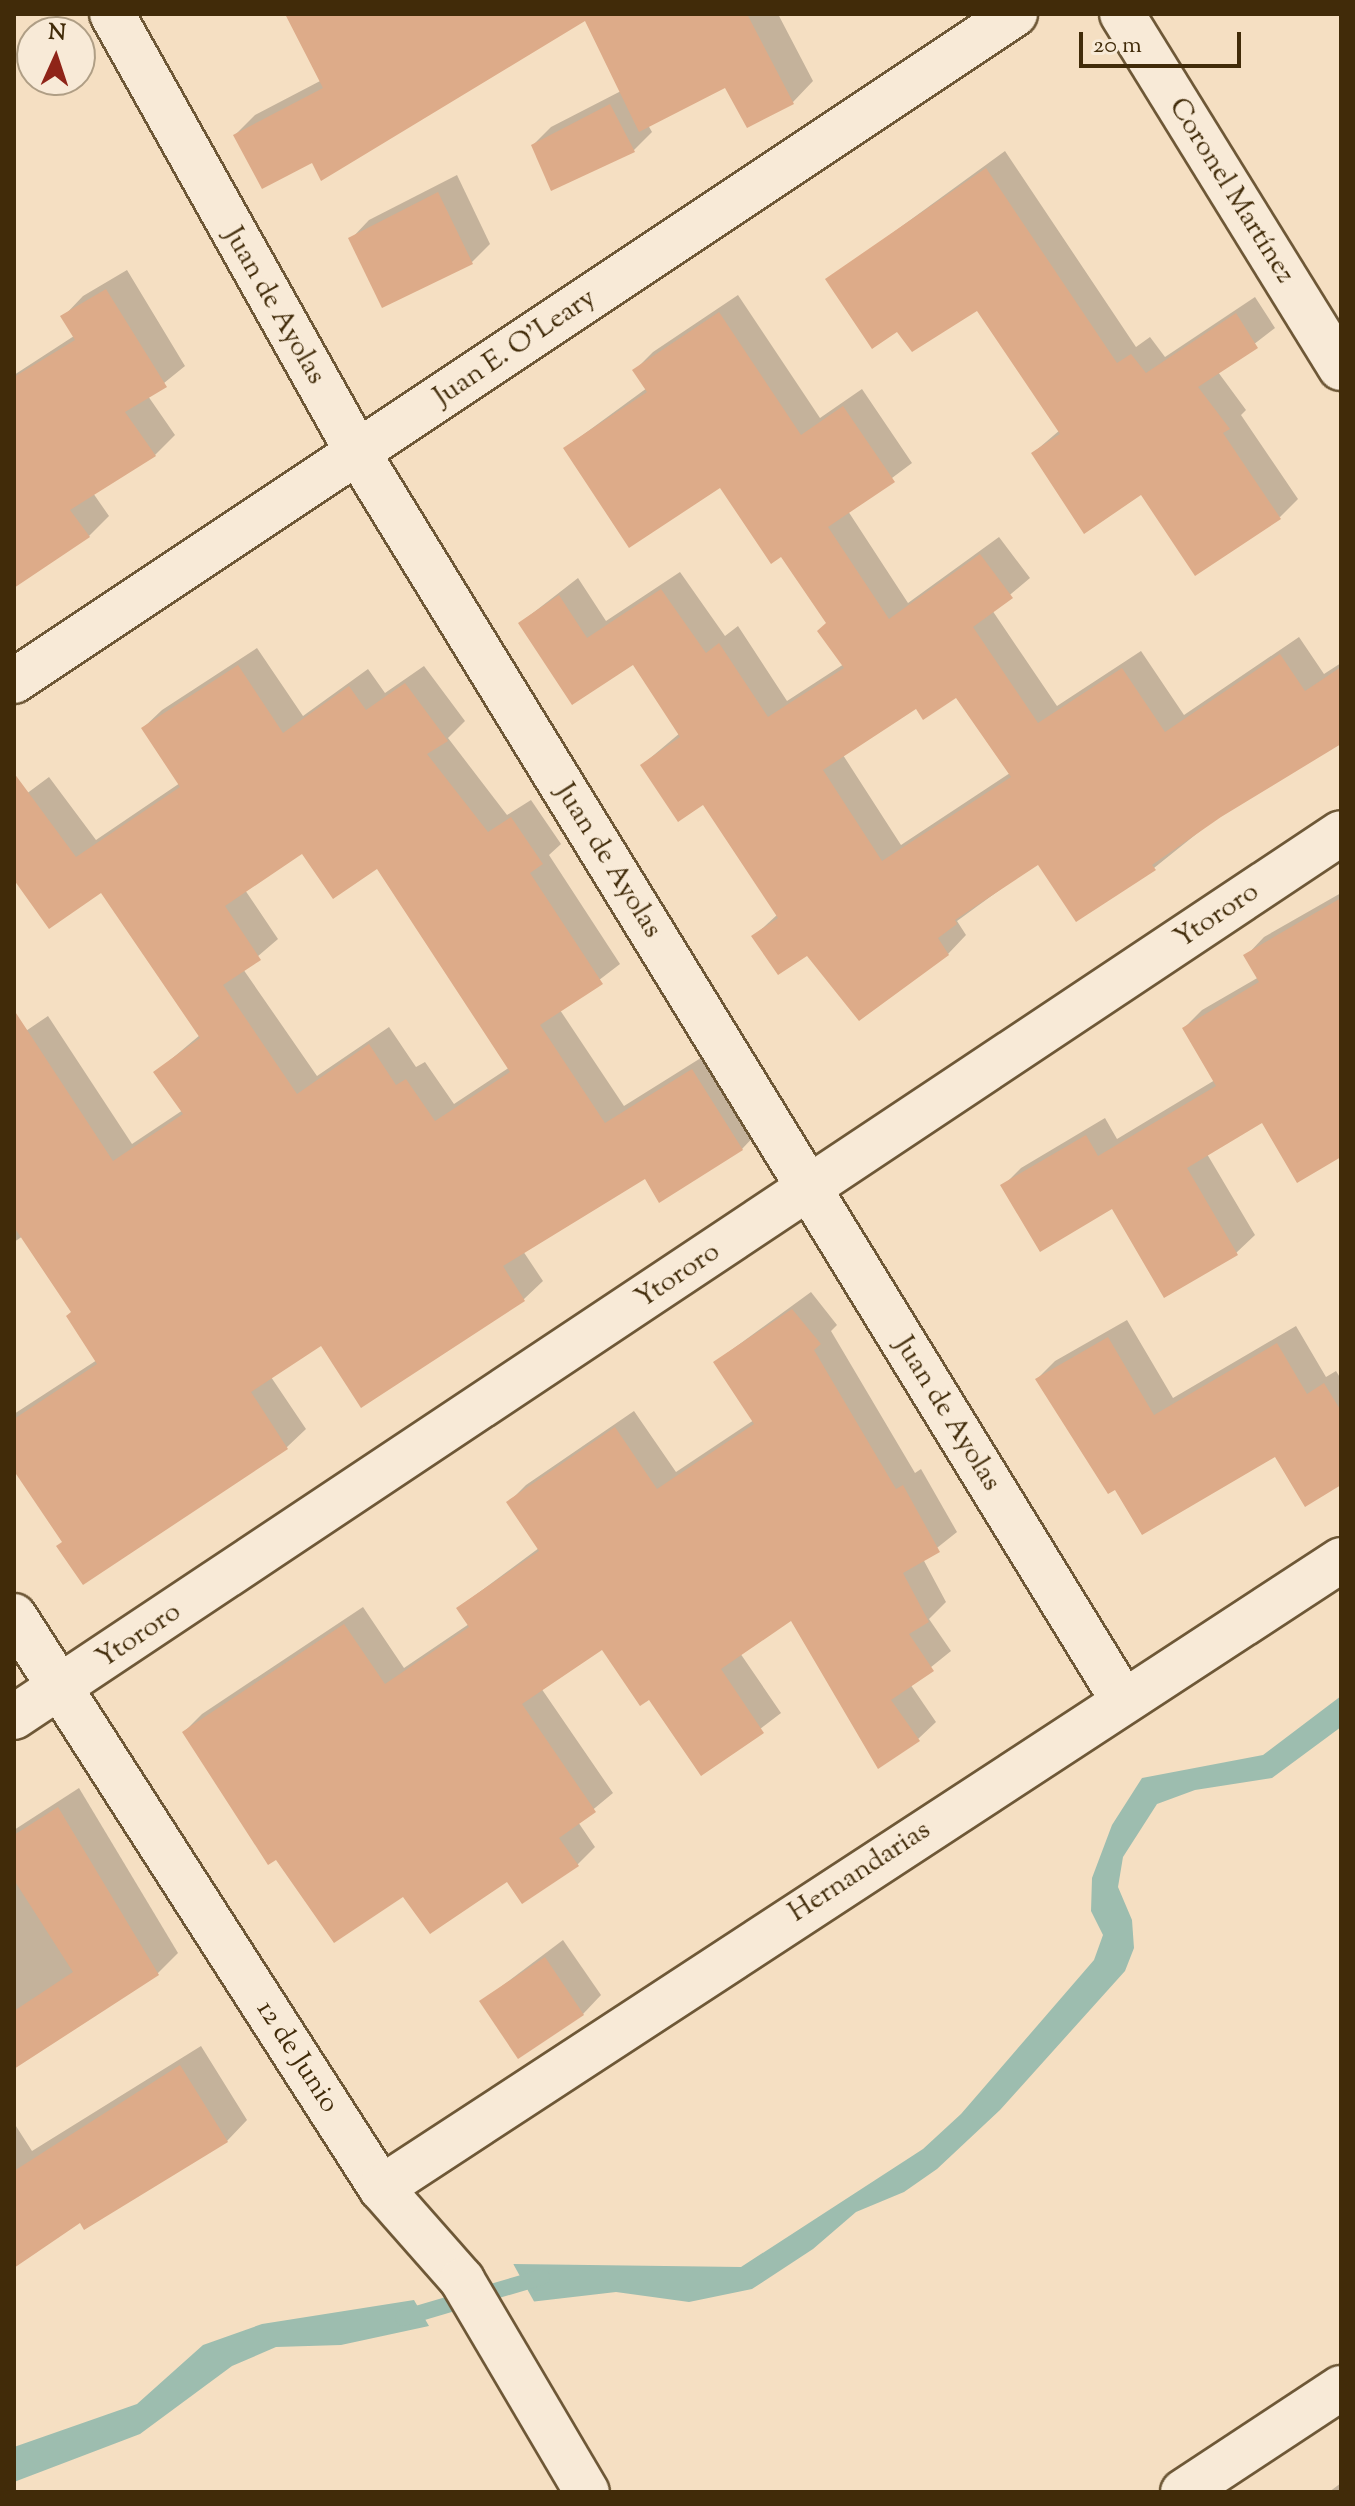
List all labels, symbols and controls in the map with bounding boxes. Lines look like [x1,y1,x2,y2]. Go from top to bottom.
north arrow [16,16,96,96]
scale bar [1083,16,1245,66]
text: N [48,18,67,50]
text: 20 m [1093,29,1142,63]
street label: Coronel Martínez [1161,92,1301,290]
street label: Juan de Ayolas [216,221,332,391]
street label: Juan E. O'Leary [428,282,602,414]
street label: Juan de Ayolas [547,778,669,944]
street label: Ytororo [1168,876,1266,956]
street label: Ytororo [629,1236,727,1316]
street label: Juan de Ayolas [886,1331,1008,1497]
street label: Ytororo [90,1596,188,1676]
street label: Hernandarias [783,1814,937,1930]
street label: 12 de Junio [248,1995,346,2119]

